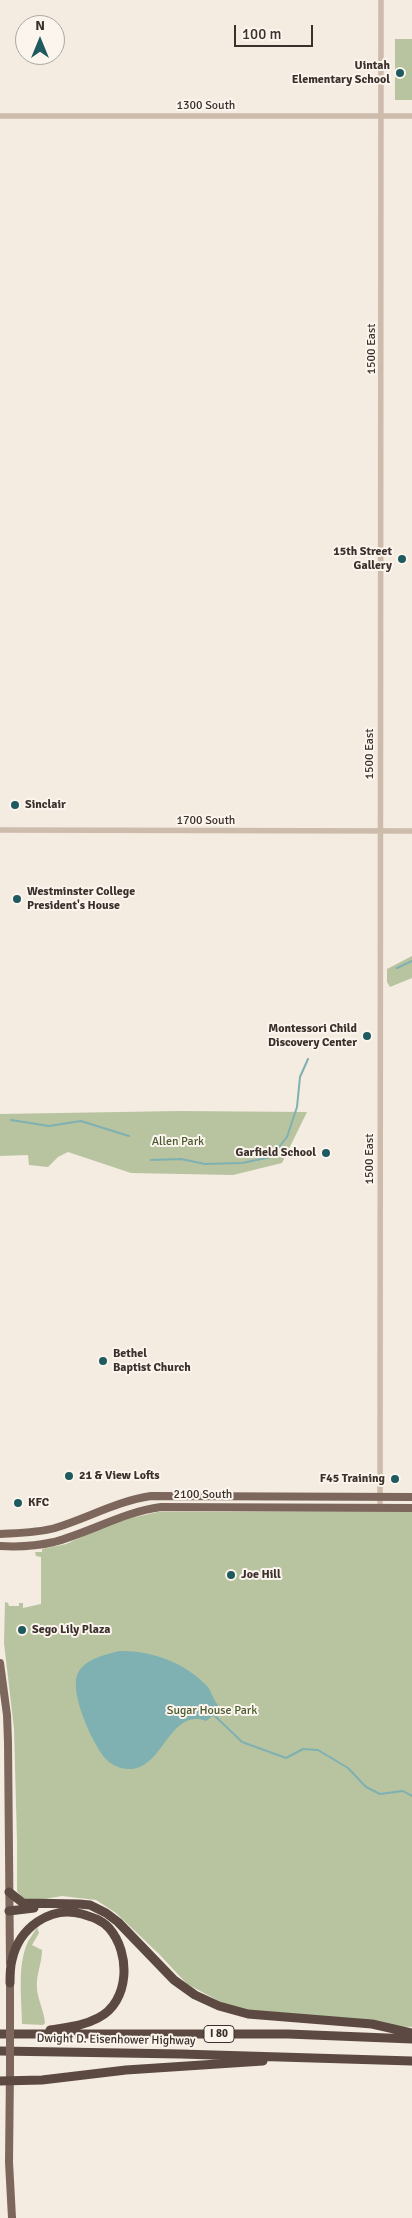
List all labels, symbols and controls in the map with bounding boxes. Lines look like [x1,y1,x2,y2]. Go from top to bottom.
north arrow [15,15,65,65]
scale bar [237,15,316,47]
text: N [35,17,45,34]
text: 100 m [242,25,282,43]
place label: Uintah Elementary School [292,59,390,87]
marker: Uintah Elementary School [394,67,406,79]
street label: 1300 South [177,99,235,113]
street label: 1500 East [365,324,379,374]
place label: 15th Street Gallery [333,545,392,573]
marker: 15th Street Gallery [396,553,408,565]
street label: 1500 East [363,729,377,779]
place label: Sinclair [25,798,66,812]
marker: Sinclair [9,799,21,811]
street label: 1700 South [177,814,235,828]
place label: Westminster College President's House [27,885,135,913]
marker: Westminster College President's House [11,893,23,905]
place label: Montessori Child Discovery Center [268,1022,357,1050]
marker: Montessori Child Discovery Center [361,1030,373,1042]
street label: 1500 East [363,1134,377,1184]
park label: Allen Park [152,1135,204,1149]
place label: Garfield School [236,1146,316,1160]
marker: Garfield School [320,1147,332,1159]
place label: Bethel Baptist Church [113,1347,191,1375]
marker: Bethel Baptist Church [97,1355,109,1367]
place label: 21 & View Lofts [79,1469,160,1483]
marker: 21 & View Lofts [63,1470,75,1482]
place label: F45 Training [320,1472,385,1486]
marker: F45 Training [389,1473,401,1485]
street label: 2100 South [174,1488,232,1502]
place label: KFC [28,1496,49,1510]
marker: KFC [12,1497,24,1509]
place label: Joe Hill [241,1568,281,1582]
marker: Joe Hill [225,1569,237,1581]
place label: Sego Lily Plaza [32,1623,110,1637]
marker: Sego Lily Plaza [16,1624,28,1636]
park label: Sugar House Park [167,1704,257,1718]
road number: I 80 [204,2026,234,2042]
street label: Dwight D. Eisenhower Highway [36,2031,196,2049]

